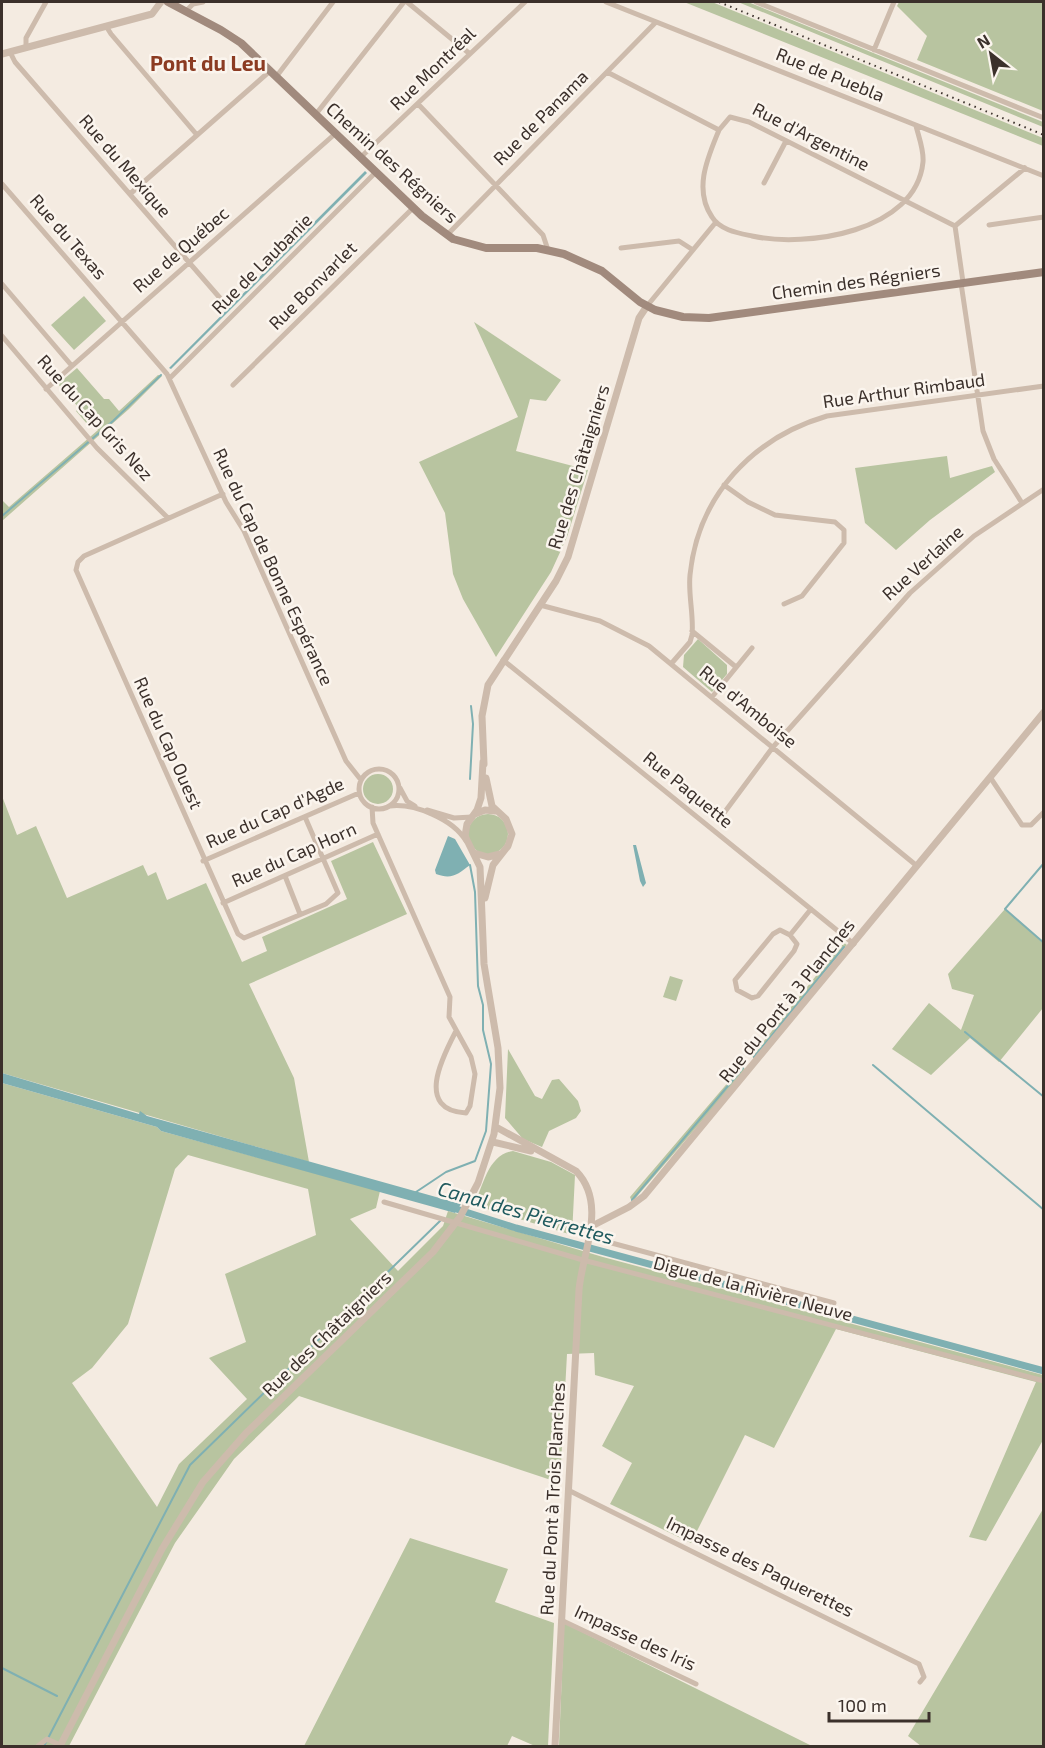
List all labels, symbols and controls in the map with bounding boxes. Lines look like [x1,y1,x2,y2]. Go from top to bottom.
street label: Rue Montréal [385,22,480,114]
north arrow [961,24,1021,84]
text: N [973,30,993,52]
street label: Rue de Puebla [773,42,888,106]
district label: Pont du Leu [150,50,266,75]
street label: Rue de Panama [488,65,592,169]
street label: Chemin des Régniers [322,97,463,227]
street label: Rue d'Argentine [749,97,874,175]
street label: Rue du Mexique [75,109,176,221]
street label: Rue du Texas [26,189,112,284]
street label: Rue de Québec [128,202,233,297]
street label: Rue de Laubanie [206,208,316,318]
street label: Rue Bonvarlet [264,237,361,334]
street label: Chemin des Régniers [770,258,942,304]
street label: Rue du Cap Gris Nez [33,350,158,485]
street label: Rue Arthur Rimbaud [821,368,986,412]
street label: Rue des Châtaigniers [543,382,614,552]
street label: Rue du Cap de Bonne Espérance [209,444,339,689]
street label: Rue Verlaine [877,520,967,604]
street label: Rue d'Amboise [695,660,802,752]
street label: Rue du Cap Ouest [130,673,208,812]
street label: Rue Paquette [639,746,738,832]
street label: Rue du Cap d'Agde [202,772,347,852]
street label: Rue du Cap Horn [228,817,359,891]
street label: Rue du Pont à 3 Planches [713,914,859,1087]
water label: Canal des Pierrettes [435,1175,617,1249]
street label: Digue de la Rivière Neuve [651,1251,855,1325]
street label: Rue des Châtaigniers [257,1266,395,1401]
street label: Rue du Pont à Trois Planches [535,1382,569,1616]
street label: Impasse des Paquerettes [663,1511,858,1621]
street label: Impasse des Iris [571,1599,700,1675]
scale bar [829,1685,930,1723]
text: 100 m [838,1694,887,1716]

